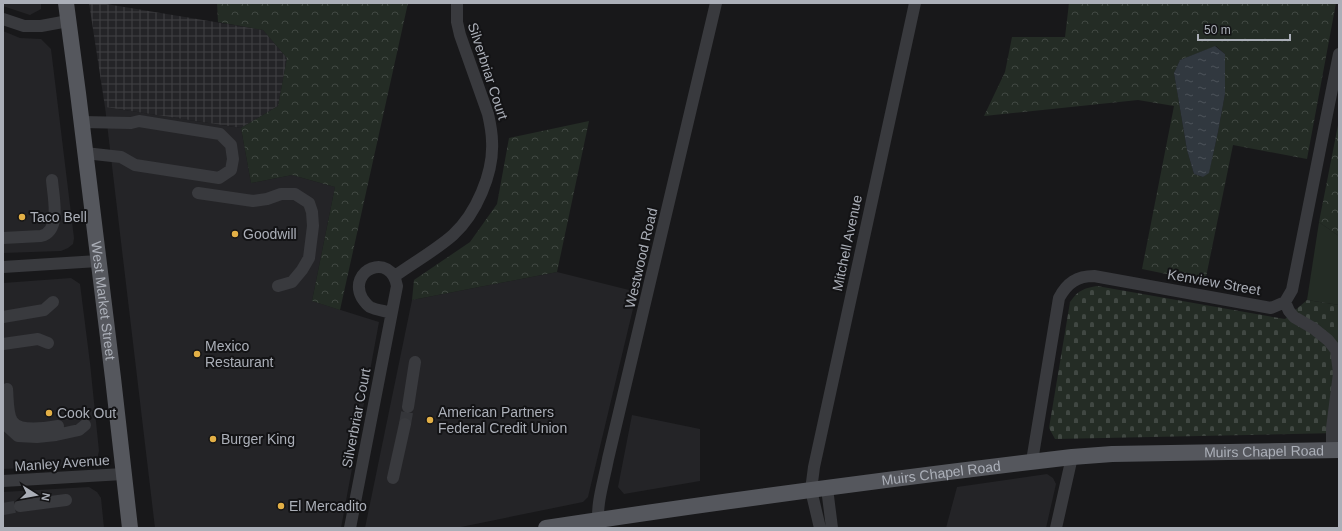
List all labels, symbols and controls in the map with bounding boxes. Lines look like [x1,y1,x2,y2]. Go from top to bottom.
scale bar [1198,16,1290,42]
street label: Silverbriar Court [465,20,511,122]
text: 50 m [1204,23,1231,37]
street label: Mitchell Avenue [829,193,865,293]
street label: Westwood Road [622,206,660,310]
place label: Taco Bell [30,209,87,225]
marker: Taco Bell [17,212,27,222]
place label: Goodwill [243,226,297,242]
marker: Goodwill [230,229,240,239]
street label: West Market Street [88,240,119,361]
street label: Kenview Street [1166,266,1262,298]
place label: Mexico Restaurant [205,338,274,370]
marker: Mexico Restaurant [192,349,202,359]
street label: Silverbriar Court [338,367,374,469]
place label: American Partners Federal Credit Union [438,404,567,436]
place label: Cook Out [57,405,116,421]
marker: Cook Out [44,408,54,418]
marker: American Partners Federal Credit Union [425,415,435,425]
place label: Burger King [221,431,295,447]
marker: Burger King [208,434,218,444]
street label: Muirs Chapel Road [1204,442,1324,460]
street label: Manley Avenue [14,452,110,474]
street label: Muirs Chapel Road [881,458,1002,489]
north arrow [16,475,56,515]
text: N [39,492,52,502]
place label: El Mercadito [289,498,367,514]
marker: El Mercadito [276,501,286,511]

